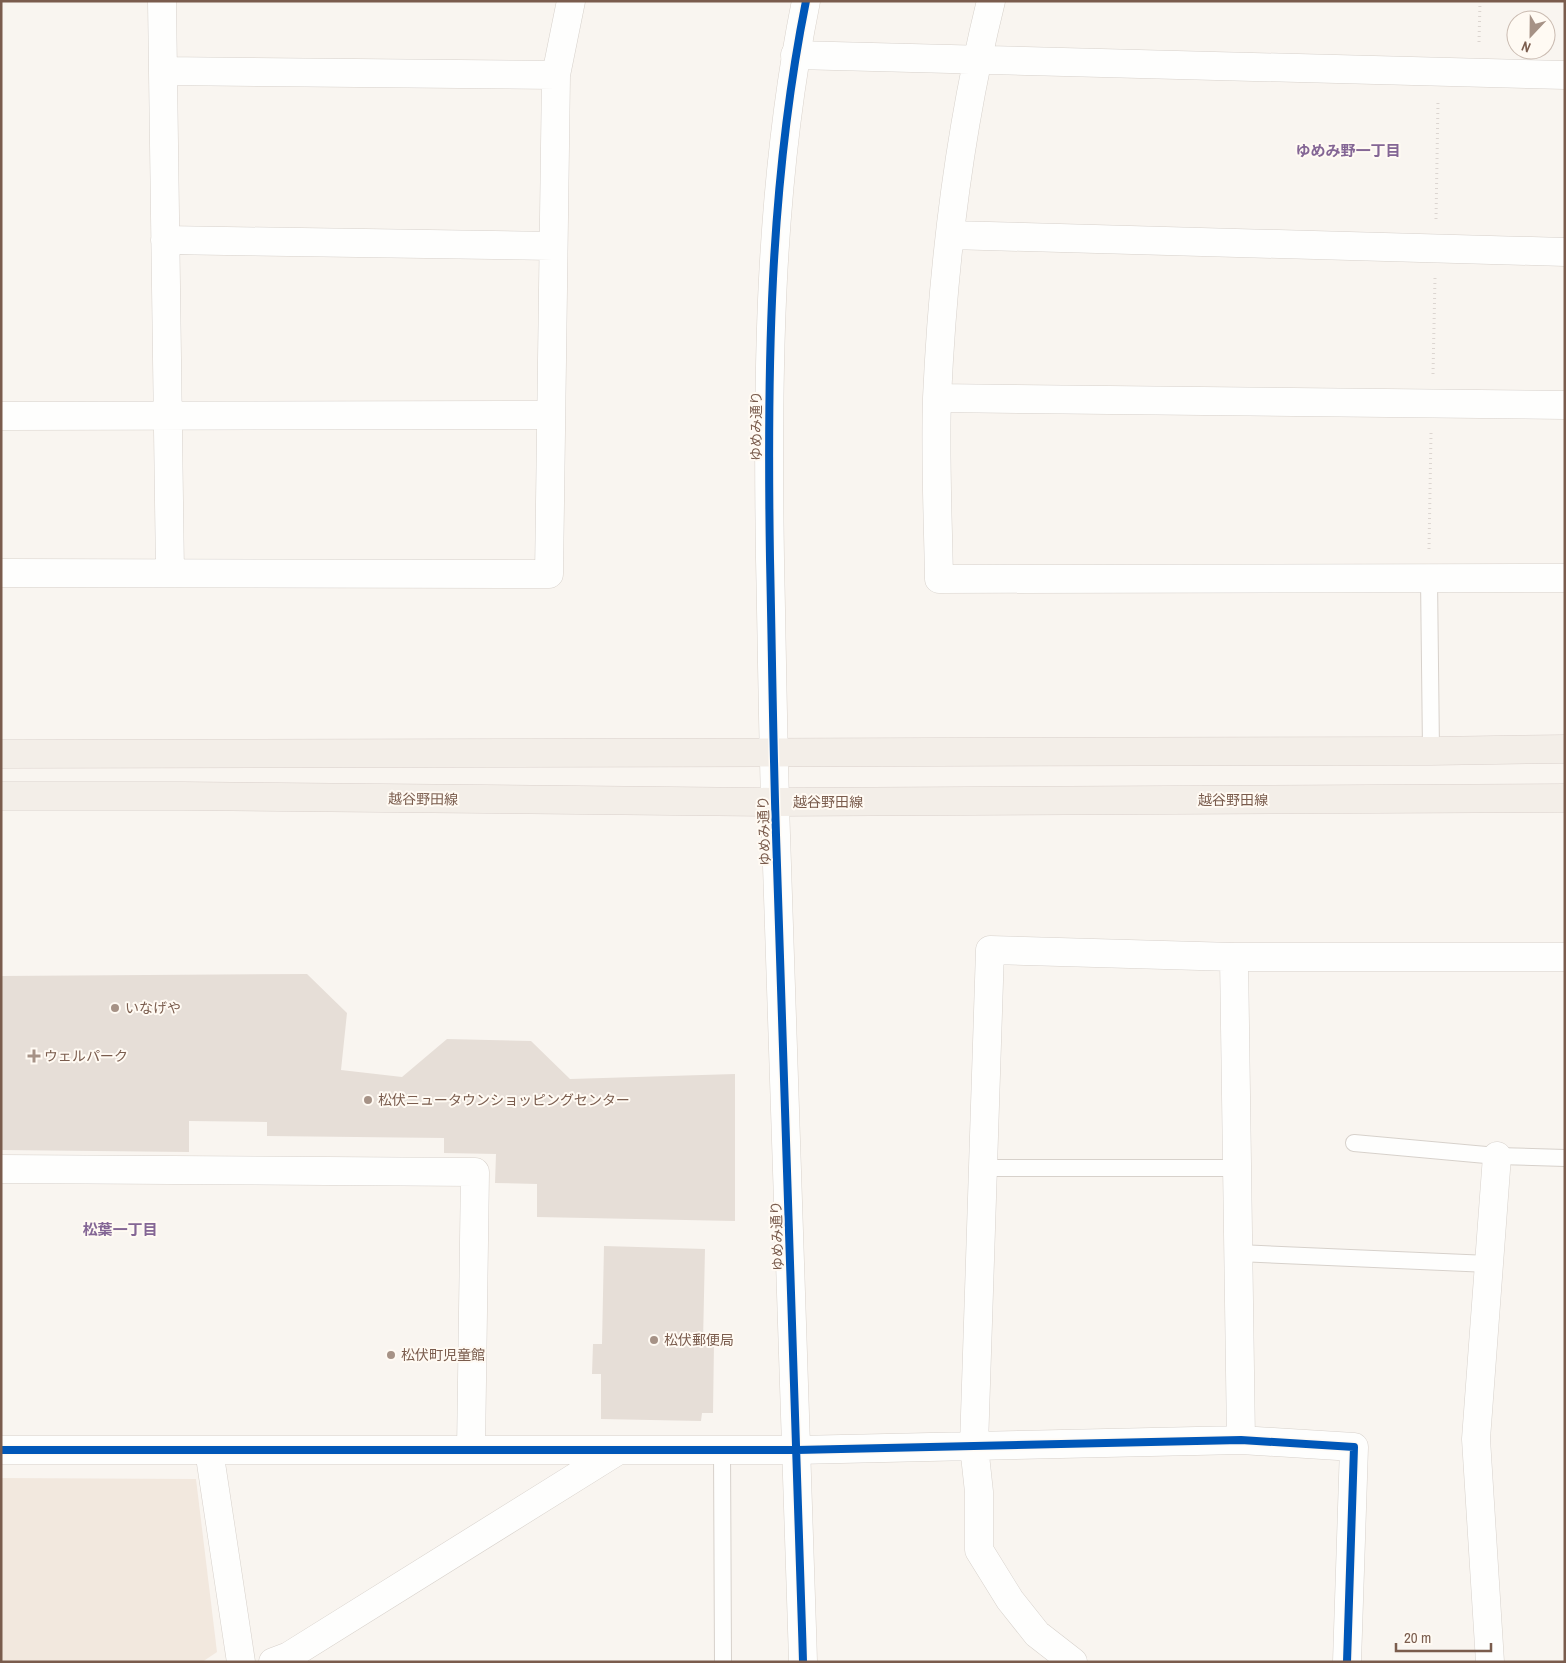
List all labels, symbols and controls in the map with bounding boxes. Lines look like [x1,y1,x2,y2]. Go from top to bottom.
north arrow [1506,10,1556,60]
text: N [1519,37,1533,57]
district label: ゆめみ野一丁目 [1295,140,1401,161]
street label: ゆめみ通り [747,391,765,461]
street label: 越谷野田線 [388,789,458,809]
street label: 越谷野田線 [1198,791,1268,809]
street label: 越谷野田線 [793,793,863,811]
street label: ゆめみ通り [754,796,774,866]
place label: いなげや [125,999,181,1017]
marker: いなげや [109,1002,121,1014]
place label: ウェルパーク [44,1047,128,1065]
marker: ウェルパーク [28,1050,40,1062]
place label: 松伏ニュータウンショッピングセンター [378,1091,630,1109]
marker: 松伏ニュータウンショッピングセンター [362,1094,374,1106]
street label: ゆめみ通り [767,1201,787,1271]
district label: 松葉一丁目 [82,1219,158,1240]
place label: 松伏郵便局 [664,1331,734,1349]
marker: 松伏郵便局 [648,1334,660,1346]
place label: 松伏町児童館 [401,1346,485,1364]
marker: 松伏町児童館 [385,1349,397,1361]
scale bar [1396,1620,1491,1652]
text: 20 m [1404,1627,1431,1648]

